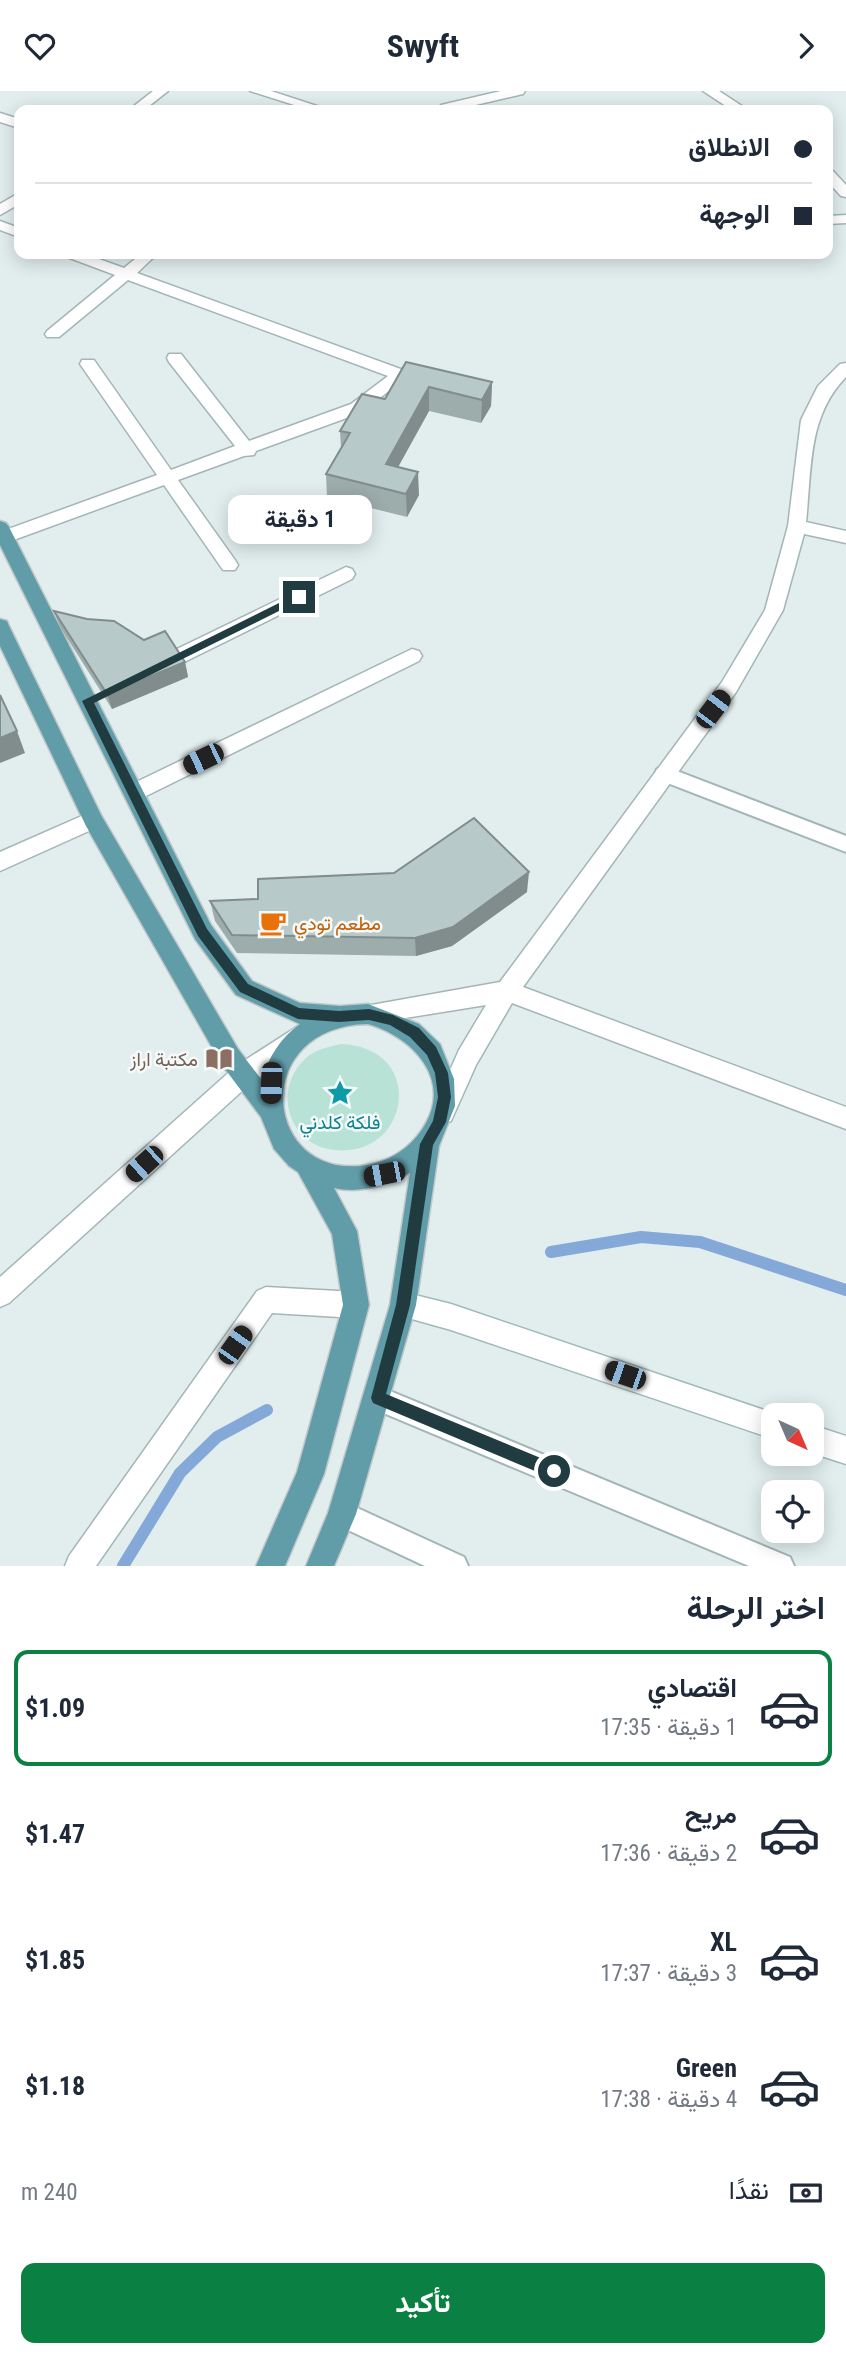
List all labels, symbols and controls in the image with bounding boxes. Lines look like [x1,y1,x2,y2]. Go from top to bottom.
icon: heart [21,27,59,65]
text: Swyft [387,27,459,65]
icon: forward [787,27,825,65]
text: الانطلاق [688,132,770,162]
text: الوجهة [699,199,770,229]
callout: 1 دقيقة [227,496,371,545]
text: 1 دقيقة [264,506,336,533]
route end [283,581,315,613]
car [692,686,735,732]
car [180,740,227,778]
cafe icon: مطعم تودي [258,908,288,938]
place label: مطعم تودي [294,912,381,939]
library icon: مكتبة اراز [204,1044,234,1074]
place label: مكتبة اراز [129,1048,198,1071]
car [260,1062,283,1104]
place icon: فلكة كلدني [325,1078,355,1108]
place label: فلكة كلدني [300,1111,380,1138]
car [122,1142,167,1186]
car [362,1160,407,1188]
car [215,1322,256,1368]
car [602,1358,649,1392]
north arrow [761,1403,824,1467]
map controls [761,1403,824,1543]
route start [538,1455,570,1487]
button: locate [761,1480,824,1543]
text: اختر الرحلة [686,1589,825,1627]
text: اقتصادي [648,1673,737,1703]
icon: car [758,1677,821,1740]
text: $1.09 [25,1693,85,1723]
text: 1 دقيقة · 17:35 [600,1714,737,1741]
text: مريح [685,1799,737,1829]
icon: car [758,1803,821,1866]
text: $1.47 [25,1819,85,1849]
text: 2 دقيقة · 17:36 [600,1840,737,1867]
text: XL [710,1927,737,1957]
icon: car [758,1929,821,1992]
text: $1.85 [25,1945,85,1975]
text: 3 دقيقة · 17:37 [600,1960,737,1987]
text: Green [676,2053,737,2083]
icon: car [758,2055,821,2118]
text: $1.18 [25,2071,85,2101]
text: 4 دقيقة · 17:38 [600,2086,737,2113]
icon: cash [787,2174,825,2212]
text: نقدًا [729,2175,769,2205]
text: 240 m [21,2179,78,2206]
button: تأكيد [21,2263,825,2343]

